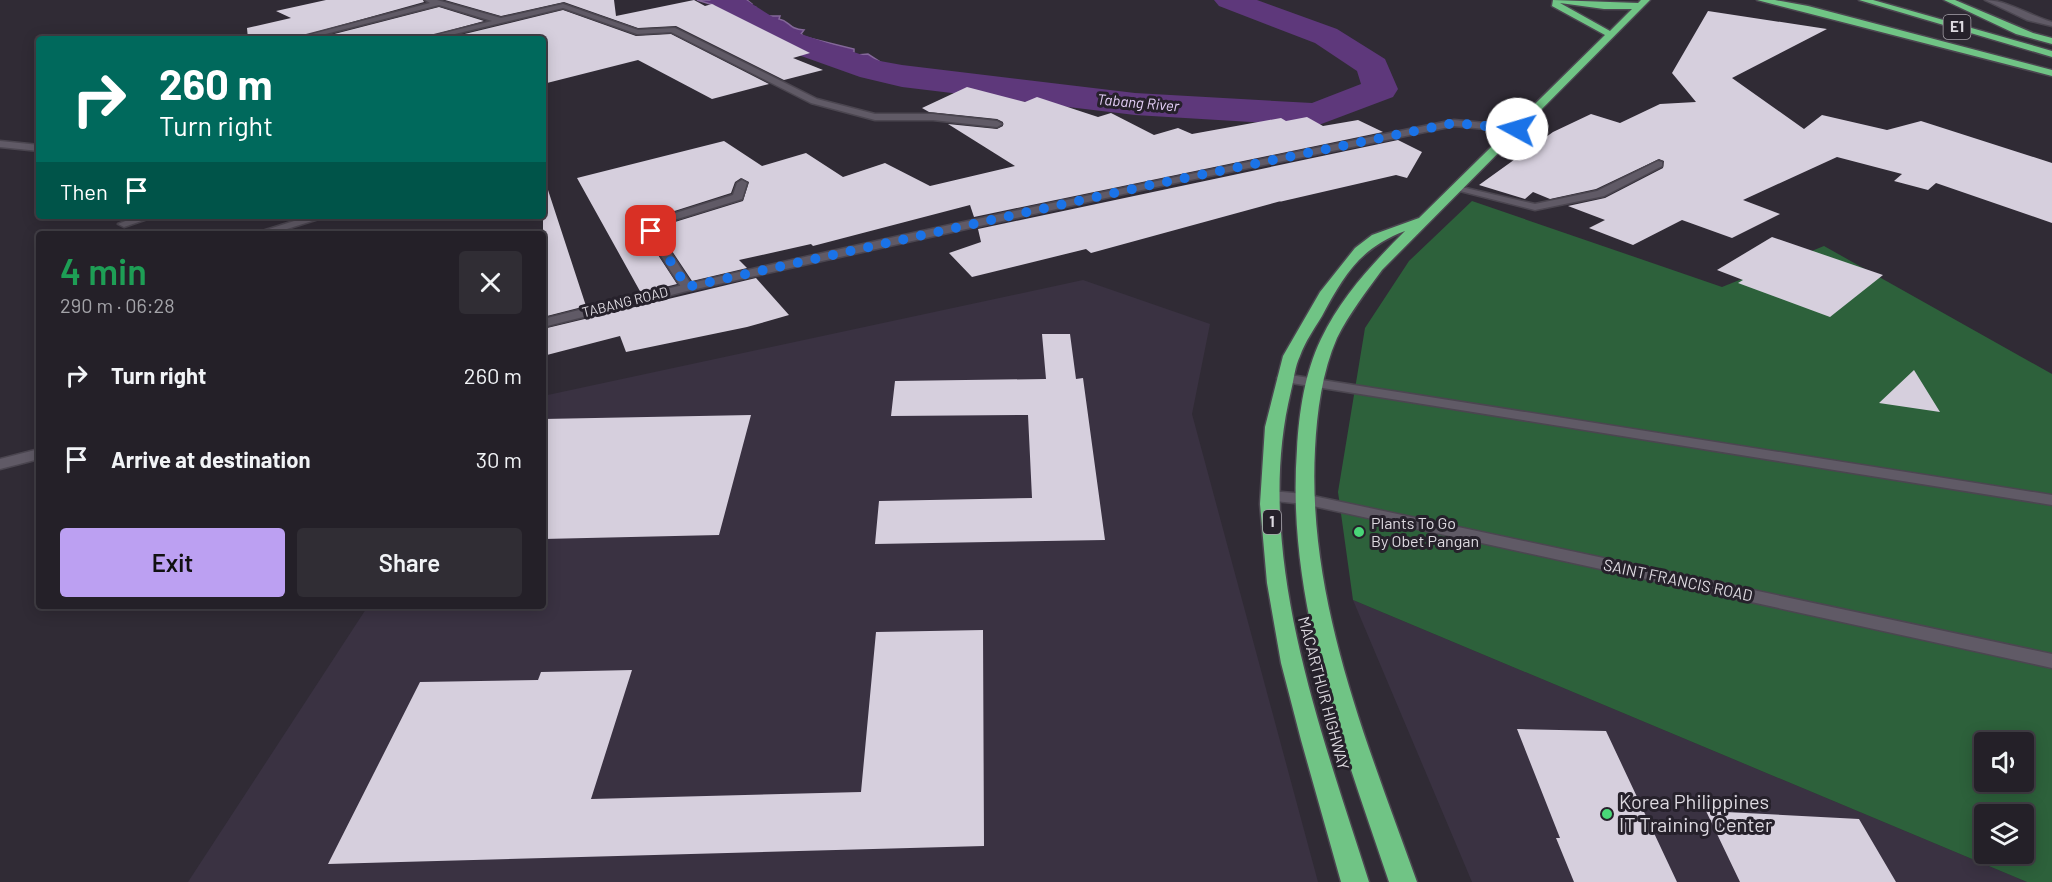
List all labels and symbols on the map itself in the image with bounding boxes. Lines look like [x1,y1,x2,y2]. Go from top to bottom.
road number: E1 [1944,15,1970,39]
water label: Tabang River [1096,89,1180,115]
position arrow [1485,97,1549,161]
pin [625,205,676,256]
street label: TABANG ROAD [580,283,670,320]
road number: 1 [1263,510,1281,534]
place label: Plants To Go By Obet Pangan [1371,513,1479,550]
marker: Plants To Go By Obet Pangan [1352,525,1366,539]
street label: SAINT FRANCIS ROAD [1602,554,1754,605]
street label: MACARTHUR HIGHWAY [1295,614,1354,772]
place label: Korea Philippines IT Training Center [1619,789,1772,836]
marker: Korea Philippines IT Training Center [1600,807,1614,821]

